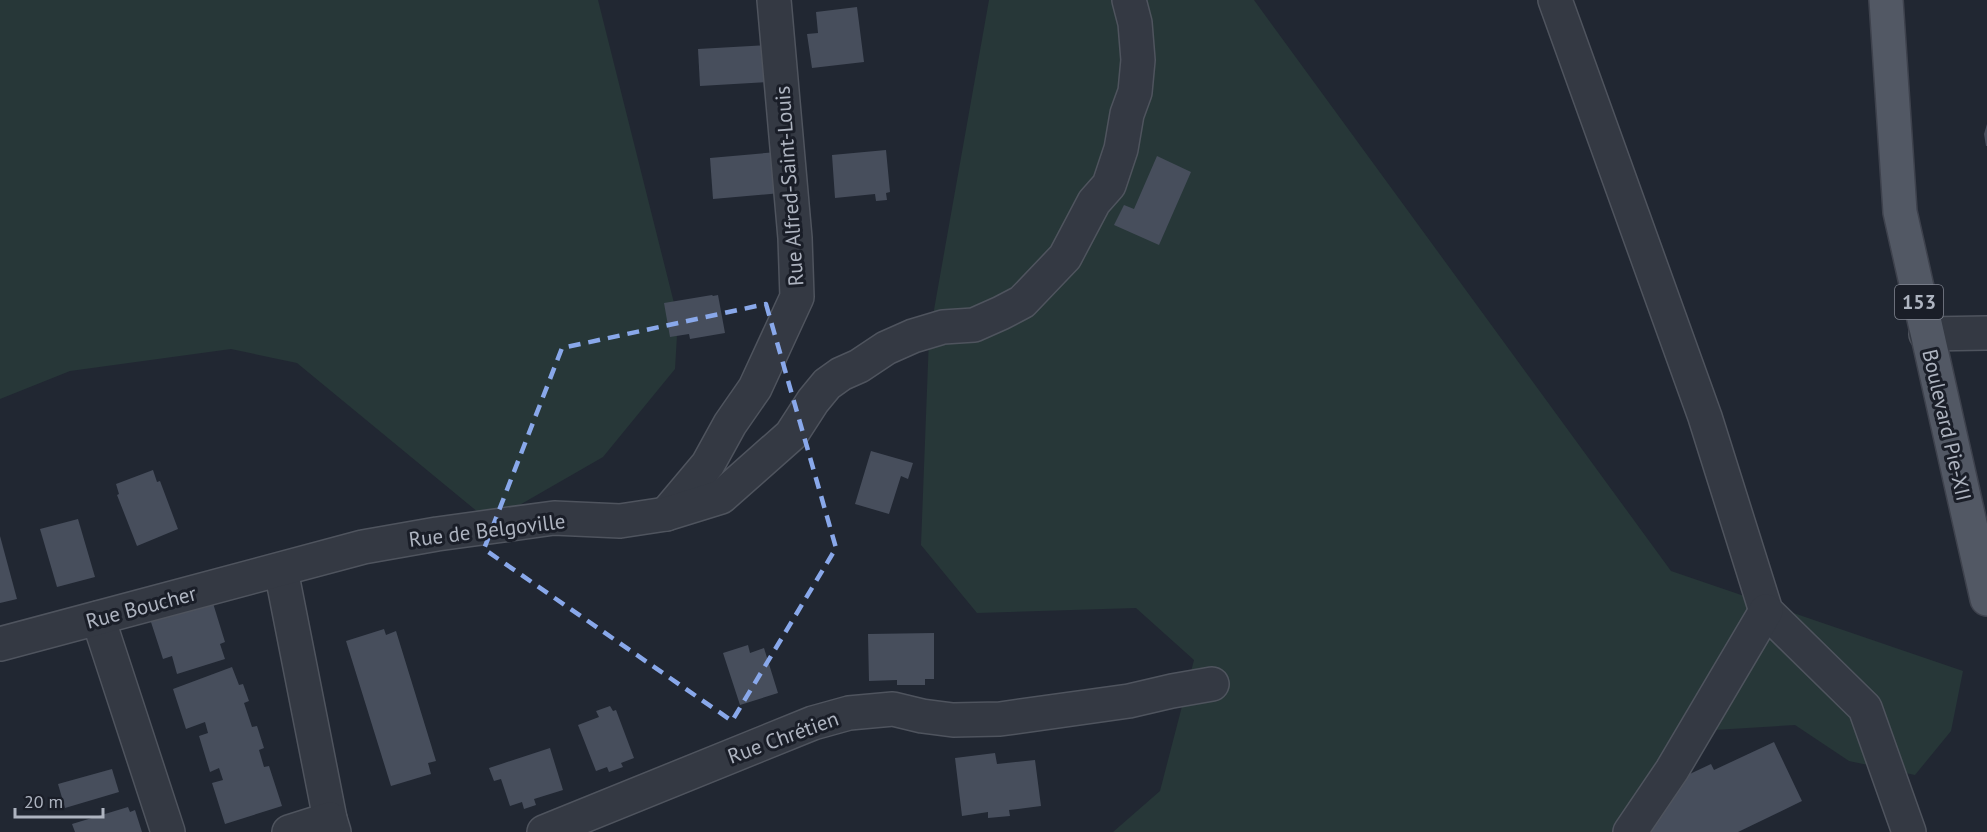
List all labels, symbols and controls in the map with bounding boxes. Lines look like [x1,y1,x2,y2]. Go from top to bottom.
street label: Rue Alfred-Saint-Louis [769,85,809,287]
road number: 153 [1895,285,1943,319]
street label: Boulevard Pie-XII [1916,347,1978,503]
street label: Rue de Belgoville [407,507,567,553]
street label: Rue Boucher [83,579,199,635]
street label: Rue Chrétien [724,704,842,770]
scale bar [15,781,104,819]
text: 20 m [24,790,63,813]

